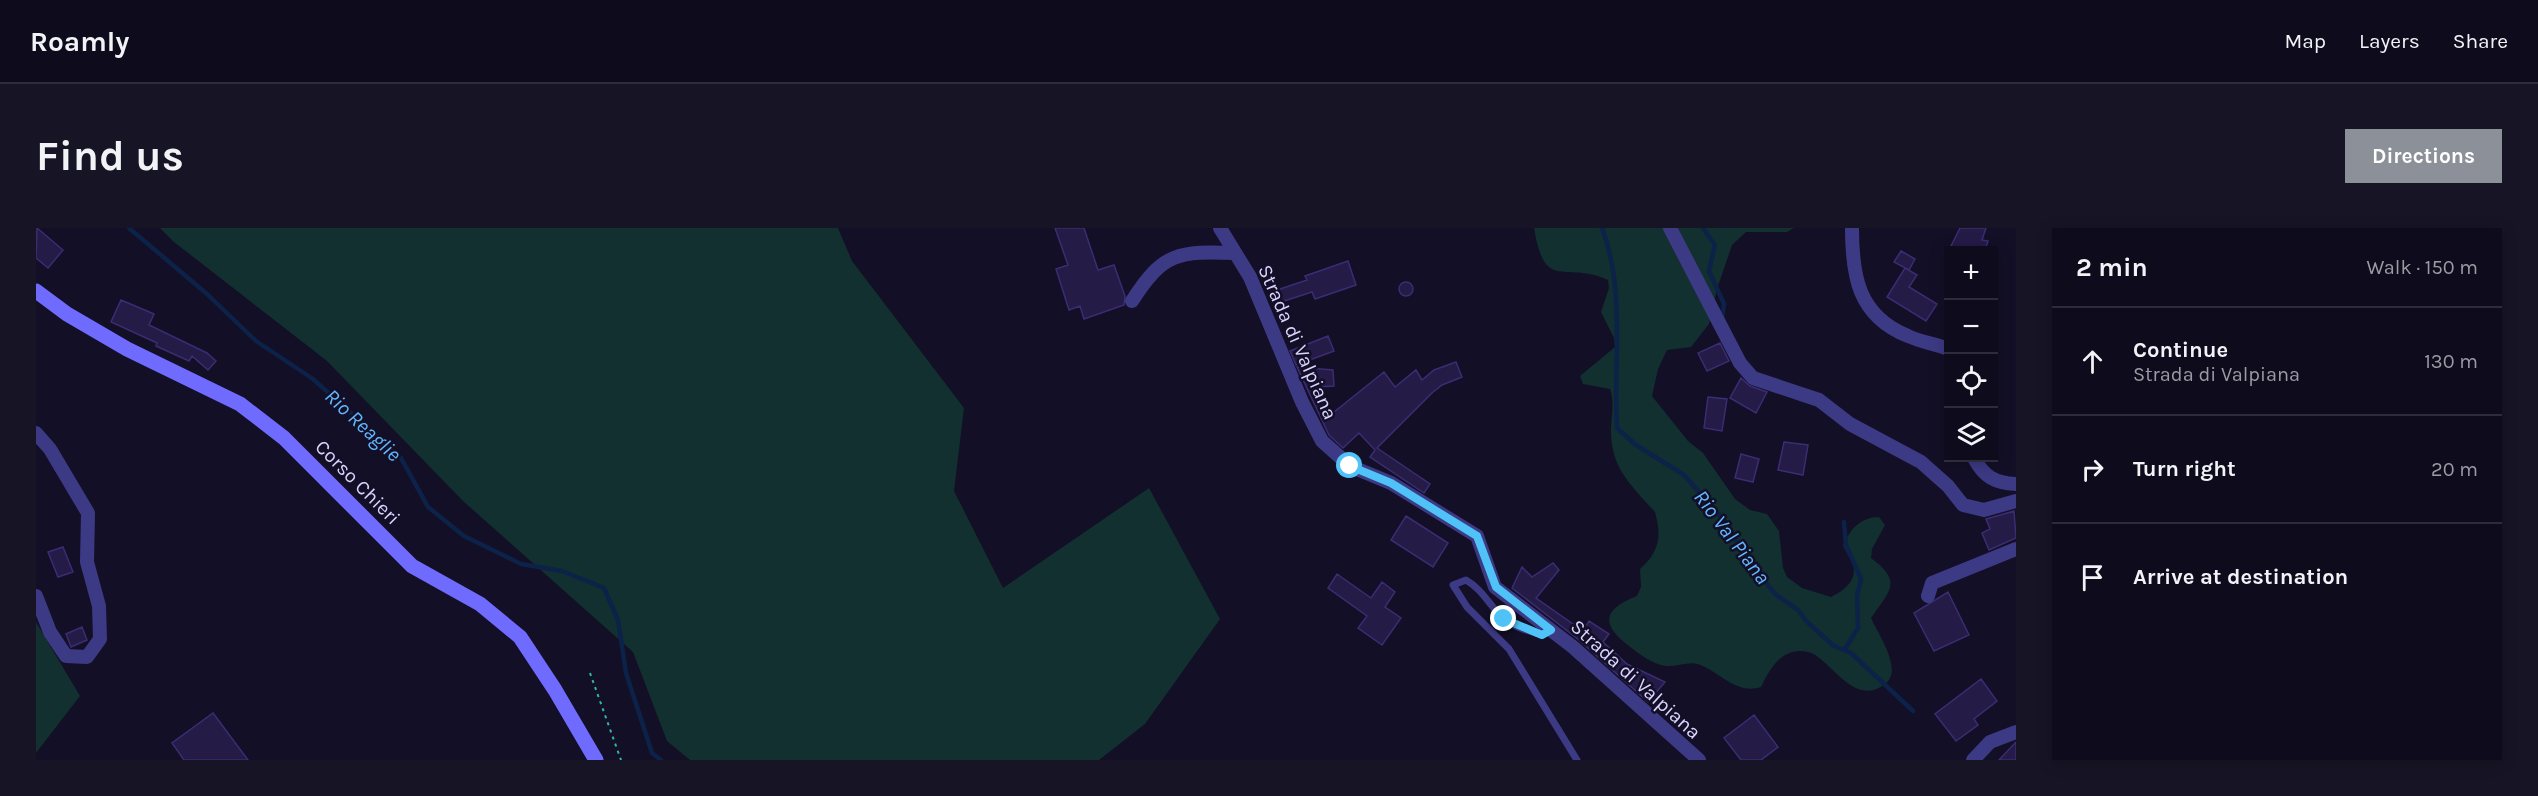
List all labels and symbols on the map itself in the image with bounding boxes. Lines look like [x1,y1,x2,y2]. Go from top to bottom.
street label: Strada di Valpiana [1253,261,1342,423]
water label: Rio Reaglie [320,384,406,466]
street label: Corso Chieri [310,435,405,530]
route start [1336,452,1362,478]
water label: Rio Val Piana [1689,485,1775,589]
route end [1490,605,1516,631]
street label: Strada di Valpiana [1566,615,1705,744]

